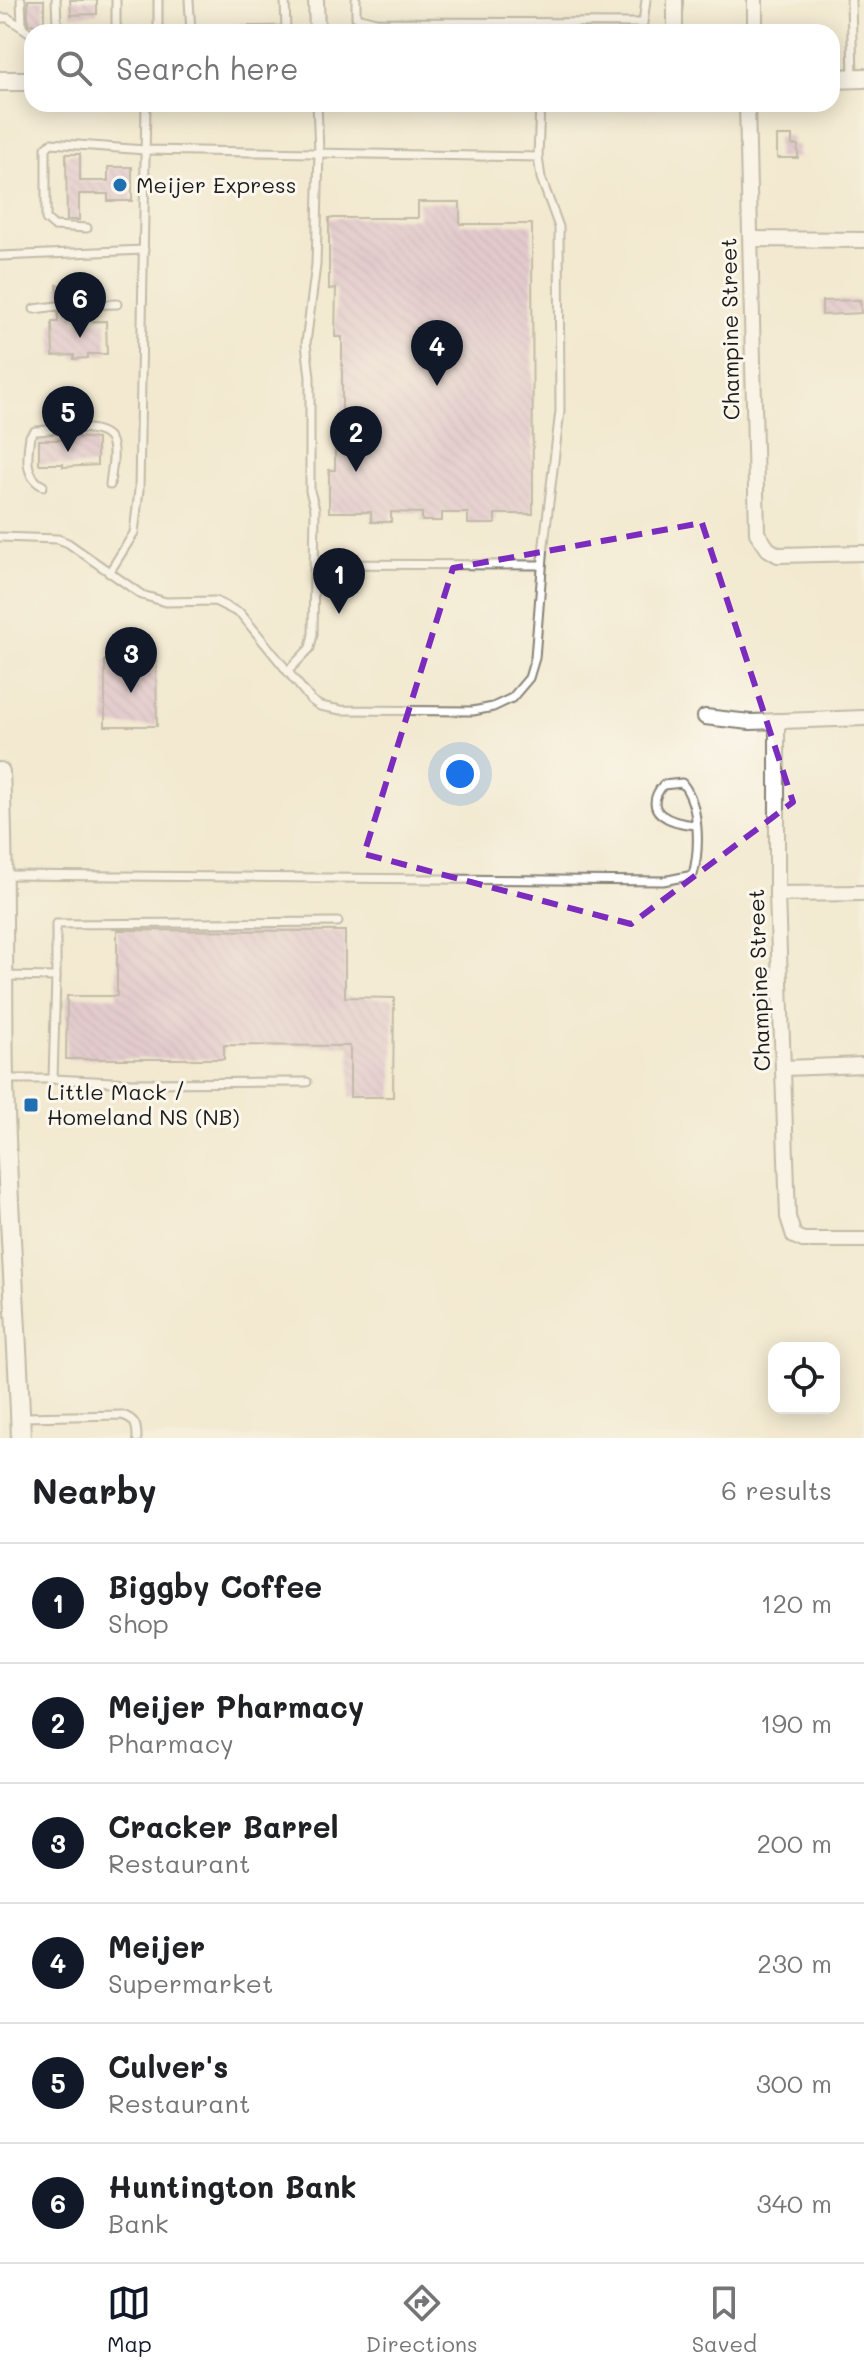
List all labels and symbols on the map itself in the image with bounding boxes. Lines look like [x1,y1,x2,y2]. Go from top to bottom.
place label: Meijer Express [136,170,296,199]
marker: Meijer Express [111,176,129,194]
street label: Champine Street [713,237,746,421]
pin: 6 [54,272,106,338]
pin: 4 [411,320,463,386]
pin: 5 [42,386,94,452]
pin: 2 [330,406,382,472]
pin: 1 [313,548,365,614]
pin: 3 [105,627,157,693]
your location [440,754,480,794]
street label: Champine Street [741,888,776,1072]
place label: Little Mack / Homeland NS (NB) [47,1077,240,1131]
marker: Little Mack / Homeland NS (NB) [22,1096,40,1114]

